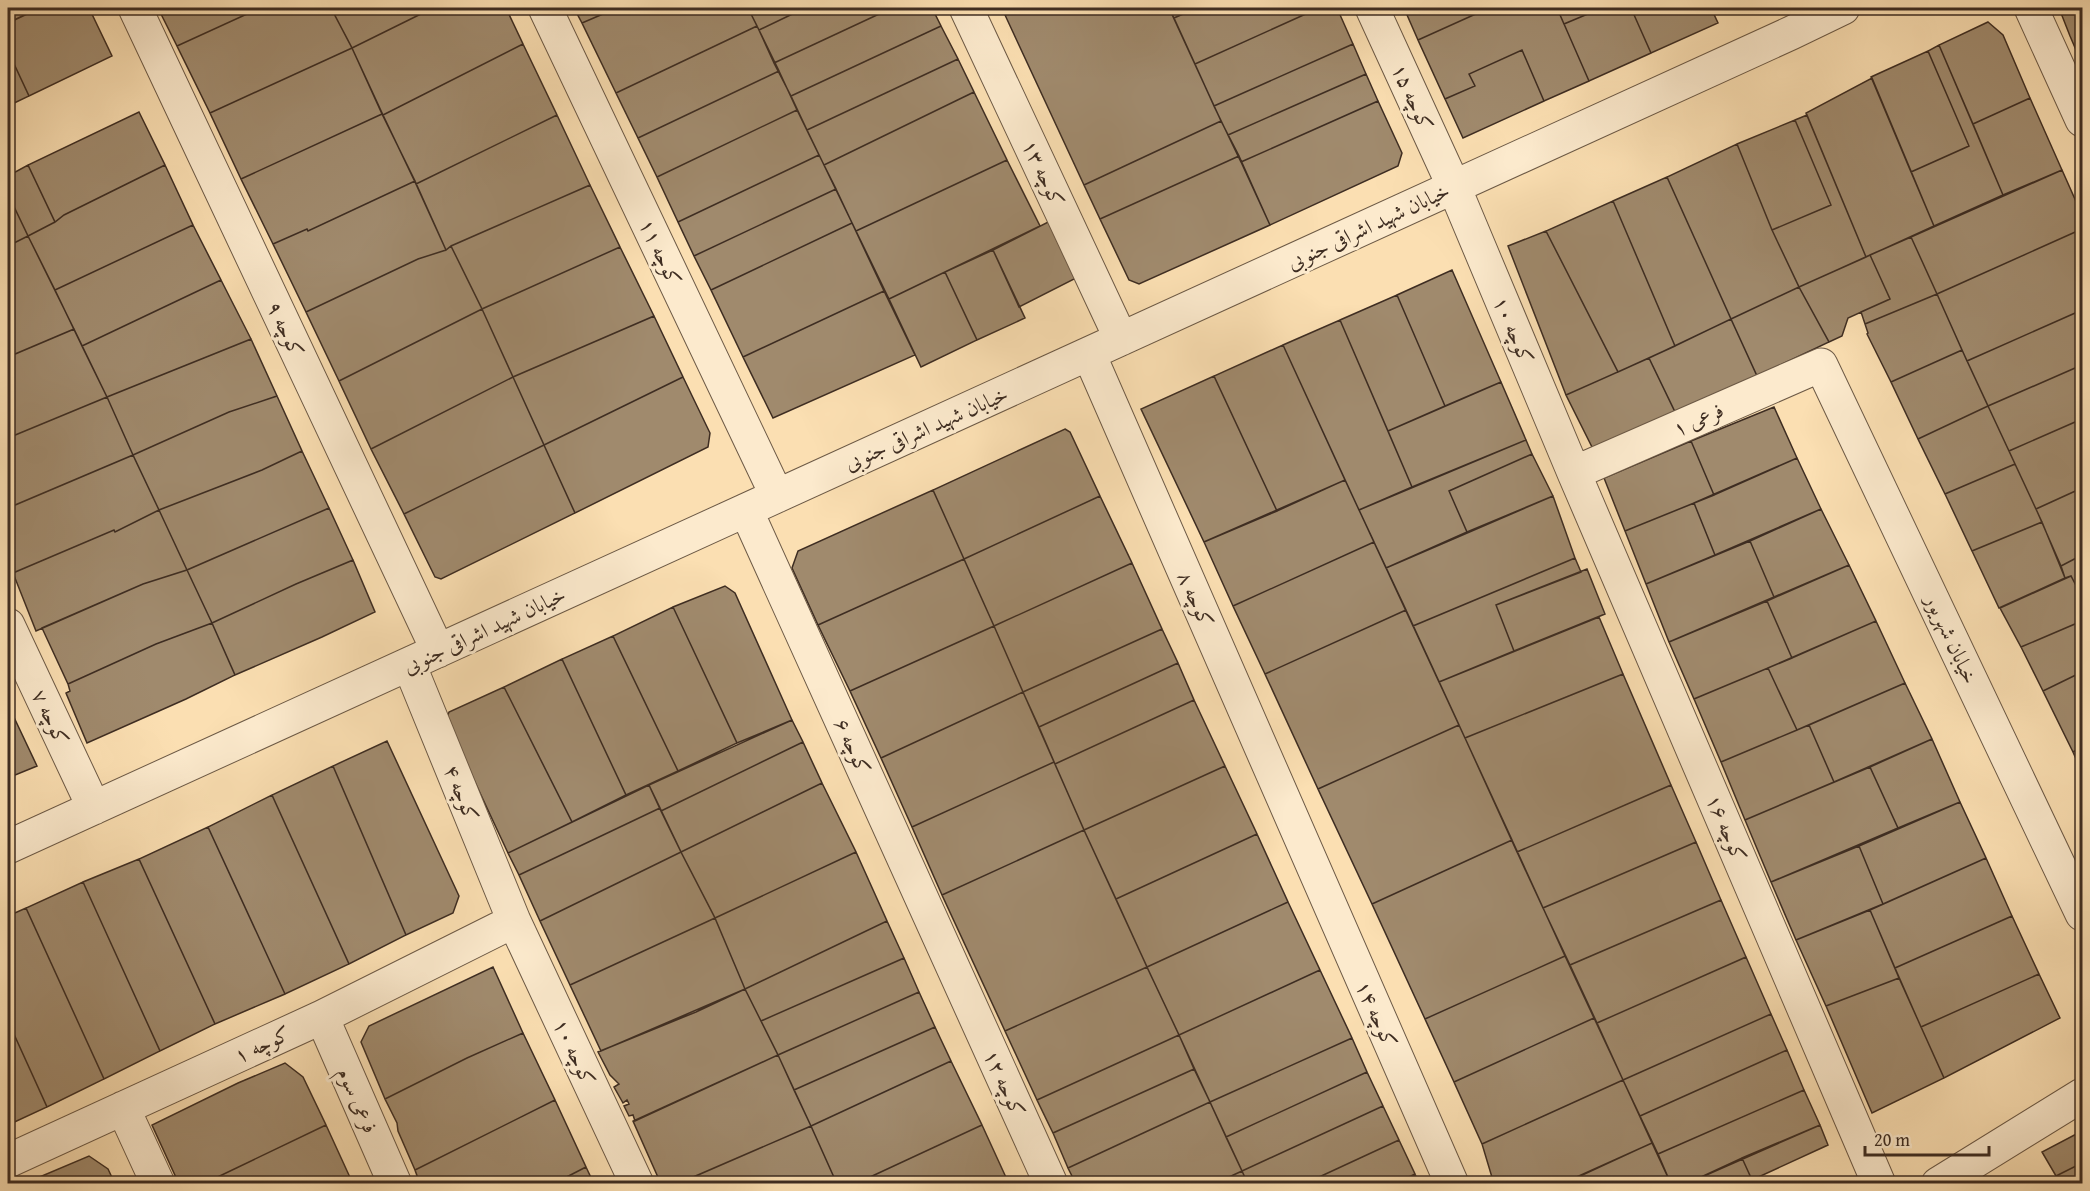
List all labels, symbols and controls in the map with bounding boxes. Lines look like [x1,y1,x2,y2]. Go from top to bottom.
street label: کوچه ۱۵ [1384,58,1442,136]
street label: کوچه ۱۳ [1015,134,1073,212]
street label: خیابان شهید اشراقی جنوبی [1281,175,1455,277]
street label: کوچه ۱۱ [632,213,690,291]
street label: کوچه ۱۰ [1486,291,1542,369]
street label: کوچه ۹ [260,296,312,362]
street label: خیابان شهید اشراقی جنوبی [839,378,1013,478]
street label: فرعی ۱ [1668,394,1728,444]
street label: کوچه ۸ [1170,566,1222,632]
street label: خیابان شهید اشراقی جنوبی [397,579,571,681]
street label: خیابان شهریور [1917,587,1986,689]
street label: کوچه ۷ [25,684,77,750]
street label: کوچه ۶ [827,713,879,779]
street label: کوچه ۴ [437,760,487,826]
street label: کوچه ۱۶ [1699,789,1755,867]
street label: کوچه ۱۴ [1348,975,1406,1053]
street label: کوچه ۱۰ [546,1013,604,1091]
street label: کوچه ۱ [229,1018,295,1070]
street label: کوچه ۱۲ [976,1044,1034,1122]
street label: فرعی سوم [327,1062,386,1139]
scale bar [1865,1119,1990,1157]
text: 20 m [1874,1126,1910,1153]

